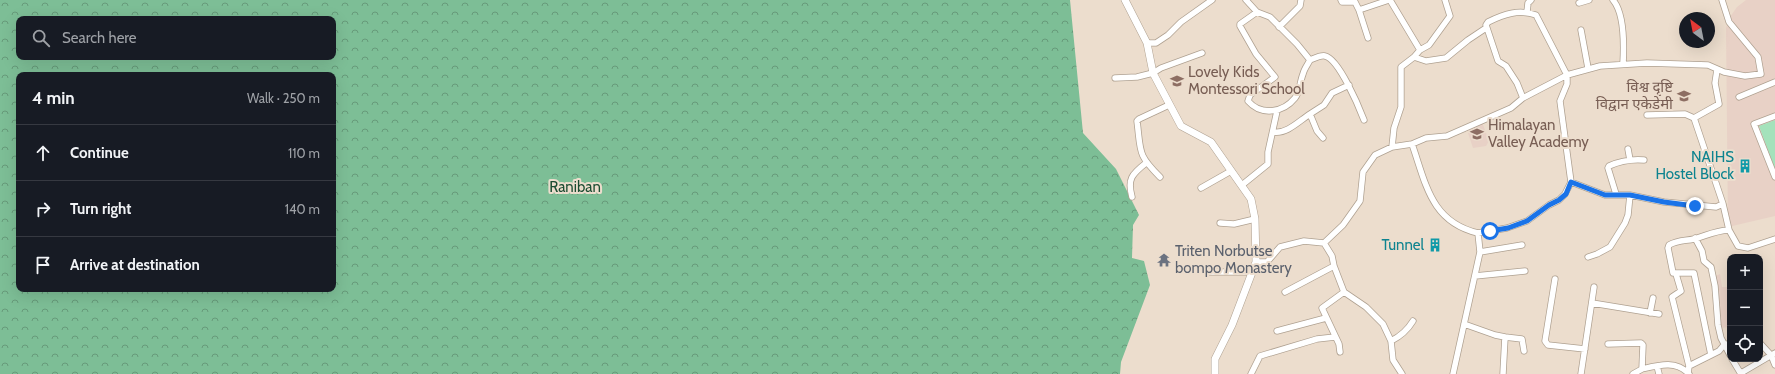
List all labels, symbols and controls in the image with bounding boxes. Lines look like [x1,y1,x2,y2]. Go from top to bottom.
north arrow [1679,12,1715,48]
search box [16,16,336,60]
icon: search [30,27,52,49]
text: Search here [62,29,137,47]
place label: Lovely Kids Montessori School [1188,63,1305,98]
school or university icon: Lovely Kids Montessori School [1169,73,1185,89]
place label: विश्व दृष्टि विद्वान एकेडेमी [1596,78,1674,113]
text: 4 min [32,88,75,108]
school or university icon: विश्व दृष्टि विद्वान एकेडेमी [1676,88,1692,104]
text: Walk · 250 m [247,90,320,106]
place label: Himalayan Valley Academy [1488,116,1589,151]
school or university icon: Himalayan Valley Academy [1469,126,1485,142]
icon: ahead [32,142,54,164]
text: Continue [70,144,129,162]
text: 110 m [288,145,320,161]
place label: NAIHS Hostel Block [1655,148,1734,183]
building icon: NAIHS Hostel Block [1737,158,1753,174]
park label: Raniban [549,178,601,196]
route end [1686,197,1704,215]
icon: right [32,198,54,220]
text: Turn right [70,200,131,218]
text: 140 m [285,201,320,217]
route start [1481,222,1499,240]
place label: Tunnel [1381,236,1424,254]
building icon: Tunnel [1427,237,1443,253]
place label: Triten Norbutse bompo Monastery [1175,242,1292,277]
temple icon: Triten Norbutse bompo Monastery [1156,252,1172,268]
icon: arrive [32,254,54,276]
map controls [1727,254,1763,362]
button: + [1727,254,1763,290]
text: Arrive at destination [70,256,200,274]
button: − [1727,290,1763,326]
button: locate [1727,326,1763,362]

